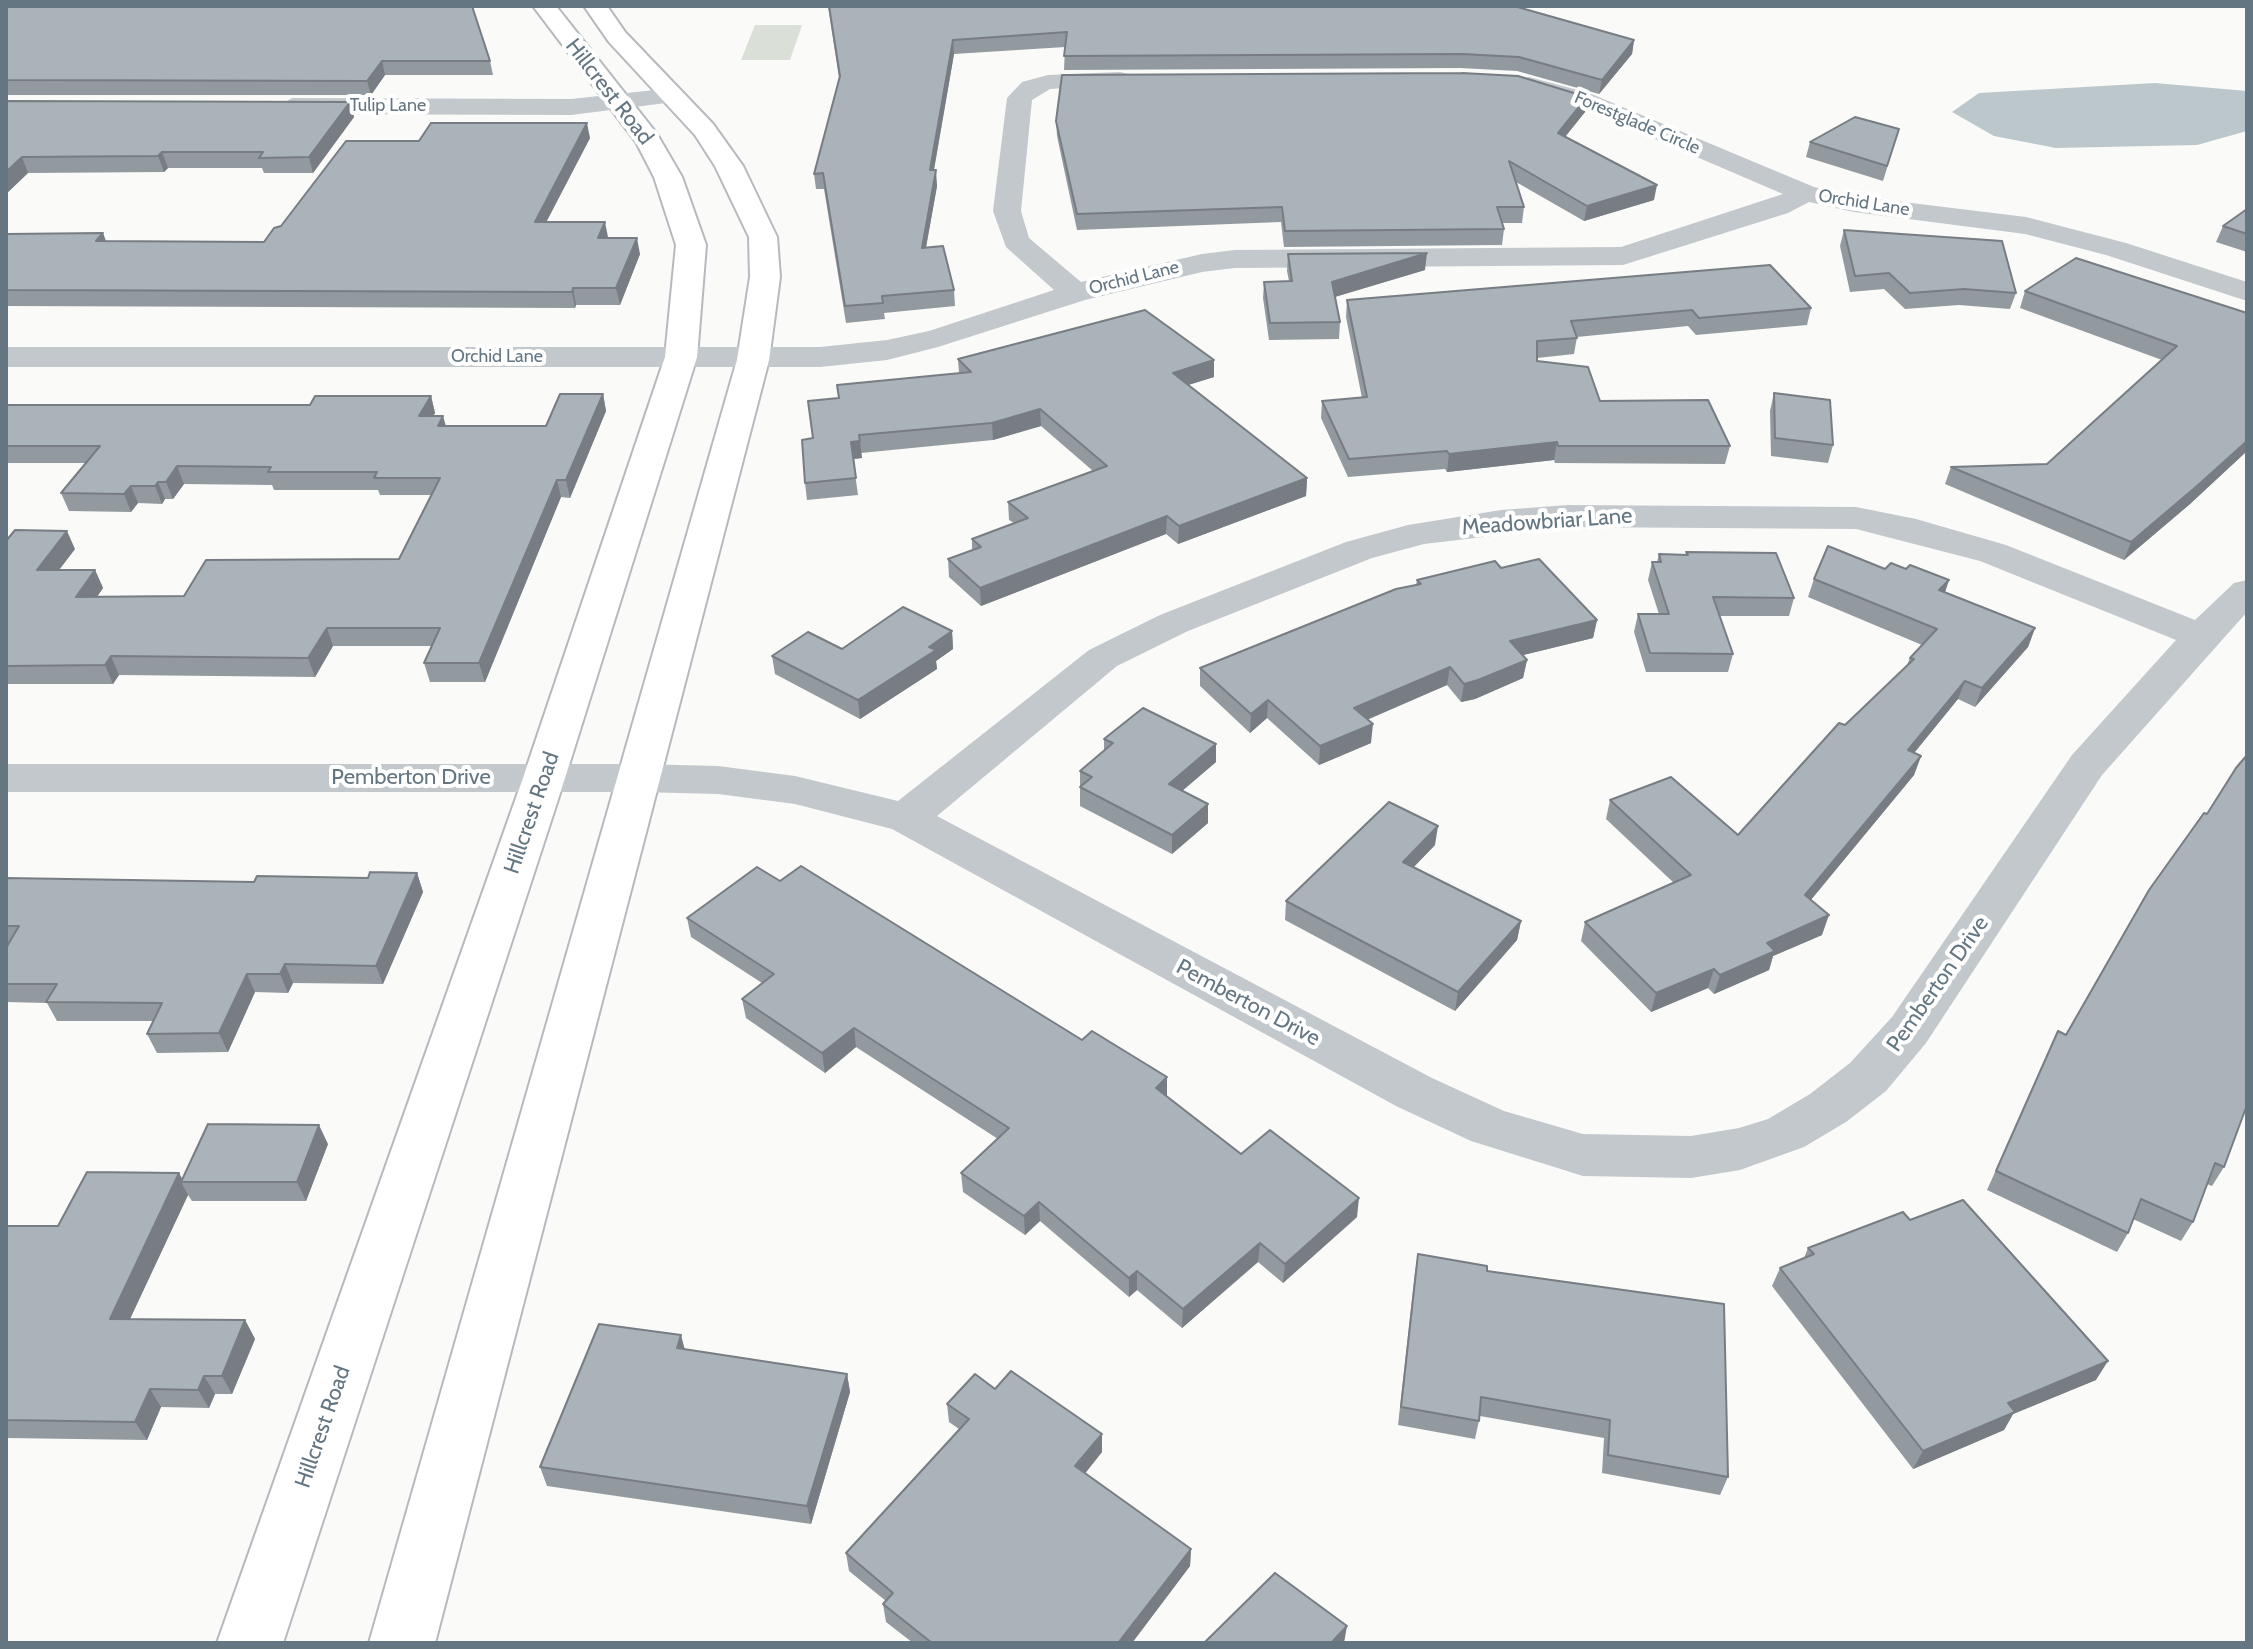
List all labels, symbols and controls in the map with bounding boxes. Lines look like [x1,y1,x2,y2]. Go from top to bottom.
street label: Hillcrest Road [559,34,659,150]
street label: Forestglade Circle [1571,87,1703,159]
street label: Tulip Lane [350,95,426,117]
street label: Orchid Lane [1817,185,1911,221]
street label: Orchid Lane [1087,256,1181,300]
street label: Orchid Lane [451,346,543,368]
street label: Meadowbriar Lane [1461,503,1633,541]
street label: Hillcrest Road [499,748,565,878]
street label: Pemberton Drive [331,765,491,791]
street label: Pemberton Drive [1882,911,1994,1057]
street label: Pemberton Drive [1171,954,1325,1052]
street label: Hillcrest Road [290,1362,356,1492]

